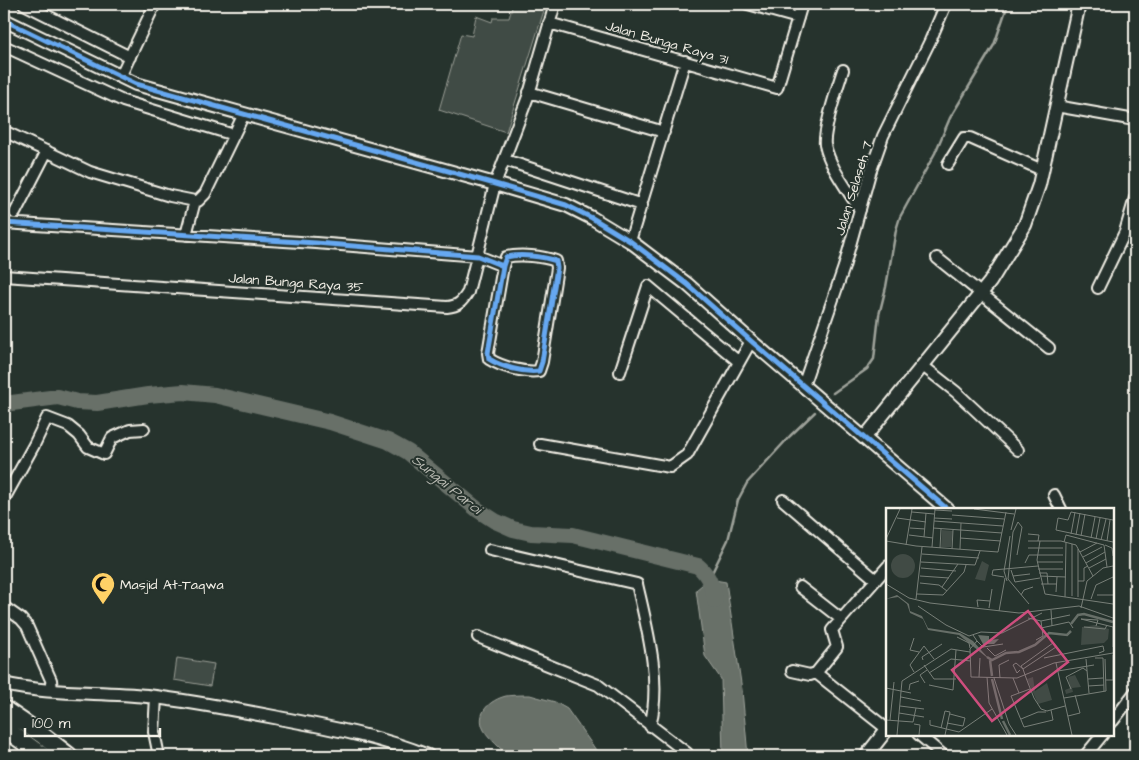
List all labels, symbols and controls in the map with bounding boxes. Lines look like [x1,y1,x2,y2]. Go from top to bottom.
street label: Jalan Bunga Raya 31 [603,16,731,70]
street label: Jalan Selaseh 7 [830,138,878,238]
street label: Jalan Bunga Raya 35 [228,268,364,298]
water label: Sungai Paroi [407,450,487,521]
inset map [886,508,1114,735]
mosque icon: Masjid At-Taqwa [90,571,116,605]
place label: Masjid At-Taqwa [120,575,224,595]
scale bar [25,705,160,737]
text: 100 m [32,713,71,734]

